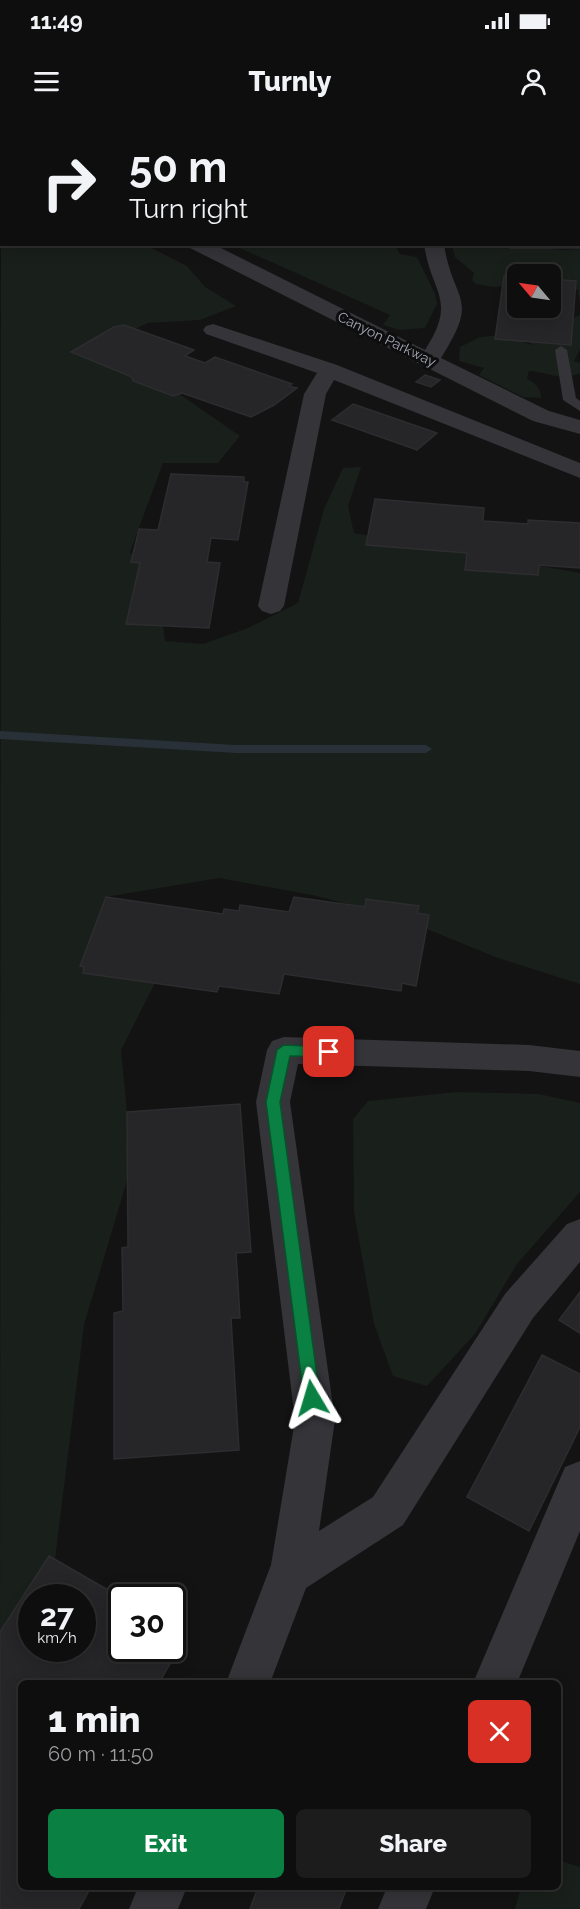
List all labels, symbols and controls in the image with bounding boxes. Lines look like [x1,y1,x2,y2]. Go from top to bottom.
text: 11:49 [30,8,83,34]
icon: menu [30,65,63,98]
icon: person [517,65,550,98]
text: Turnly [249,66,331,97]
text: 50 m [129,143,227,192]
icon: right [30,144,108,222]
text: Turn right [129,193,248,224]
north arrow [507,264,561,318]
map controls [507,264,561,318]
street label: Canyon Parkway [335,308,439,370]
pin [303,1026,354,1077]
icon: arrive [312,1035,345,1068]
position arrow [280,1366,344,1430]
speed limit sign: 30 [108,1584,186,1662]
text: 27 [40,1598,74,1633]
text: km/h [37,1629,77,1647]
text: 1 min [48,1698,140,1740]
button: close [468,1700,531,1763]
text: 60 m · 11:50 [48,1742,154,1766]
button: Exit [48,1809,284,1878]
button: Share [296,1809,531,1878]

